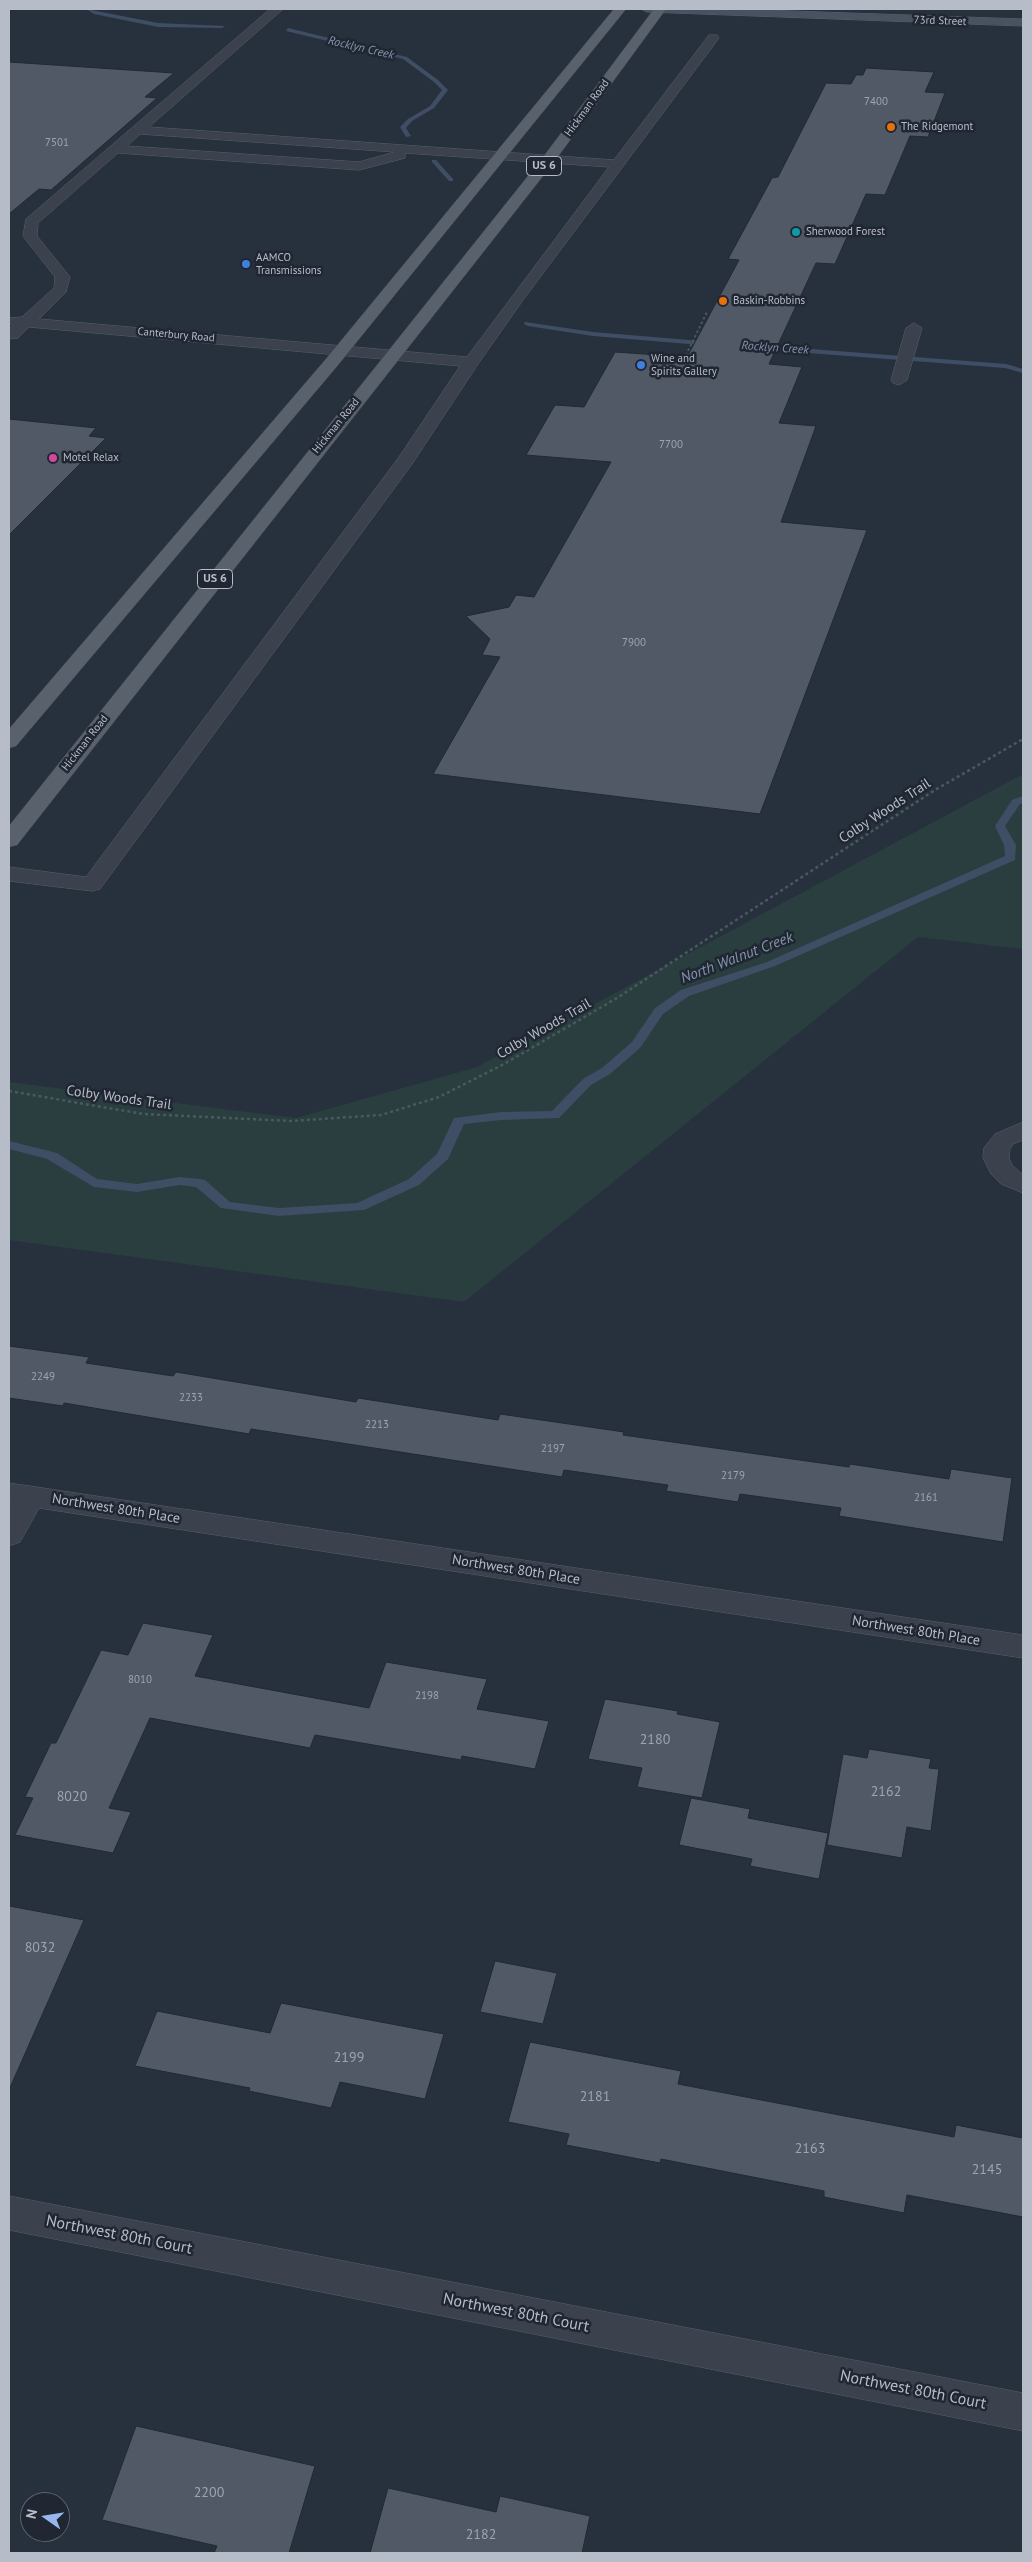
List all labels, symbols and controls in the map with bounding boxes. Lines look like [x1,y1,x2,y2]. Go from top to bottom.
street label: 73rd Street [913,13,967,29]
water label: Rocklyn Creek [327,33,395,63]
street label: Hickman Road [562,77,612,139]
house number: 7400 [864,95,888,109]
place label: The Ridgemont [901,120,973,134]
marker: The Ridgemont [885,121,897,133]
house number: 7501 [45,136,69,150]
road number: US 6 [526,157,562,176]
place label: Sherwood Forest [806,225,885,239]
marker: Sherwood Forest [790,226,802,238]
place label: AAMCO Transmissions [256,251,321,277]
marker: AAMCO Transmissions [240,258,252,270]
place label: Baskin-Robbins [733,294,805,308]
marker: Baskin-Robbins [717,295,729,307]
street label: Canterbury Road [137,325,215,345]
water label: Rocklyn Creek [741,338,809,358]
place label: Wine and Spirits Gallery [651,352,717,378]
marker: Wine and Spirits Gallery [635,359,647,371]
street label: Hickman Road [310,396,362,456]
house number: 7700 [659,438,683,452]
place label: Motel Relax [63,451,119,465]
marker: Motel Relax [47,452,59,464]
road number: US 6 [198,570,232,588]
house number: 7900 [622,636,646,650]
street label: Hickman Road [59,712,111,774]
street label: Colby Woods Trail [836,775,934,847]
water label: North Walnut Creek [678,928,796,988]
street label: Colby Woods Trail [494,995,594,1063]
street label: Colby Woods Trail [65,1082,173,1114]
house number: 2249 [31,1370,55,1384]
house number: 2233 [179,1391,203,1405]
house number: 2213 [365,1418,389,1432]
house number: 2197 [541,1442,565,1456]
house number: 2179 [721,1469,745,1483]
street label: Northwest 80th Place [51,1491,181,1527]
house number: 2161 [914,1491,938,1505]
street label: Northwest 80th Place [451,1552,581,1588]
street label: Northwest 80th Place [851,1613,981,1649]
house number: 8010 [128,1673,152,1687]
house number: 2198 [415,1689,439,1703]
house number: 2180 [640,1732,670,1748]
house number: 2162 [871,1784,901,1800]
house number: 8020 [57,1789,87,1805]
house number: 8032 [25,1940,55,1956]
house number: 2199 [334,2050,364,2066]
house number: 2181 [580,2089,610,2105]
house number: 2163 [795,2141,825,2157]
house number: 2145 [972,2162,1002,2178]
street label: Northwest 80th Court [44,2211,194,2259]
street label: Northwest 80th Court [441,2289,591,2337]
street label: Northwest 80th Court [838,2366,988,2414]
house number: 2200 [194,2485,224,2501]
north arrow [20,2492,70,2542]
text: N [22,2507,41,2520]
house number: 2182 [466,2527,496,2543]

